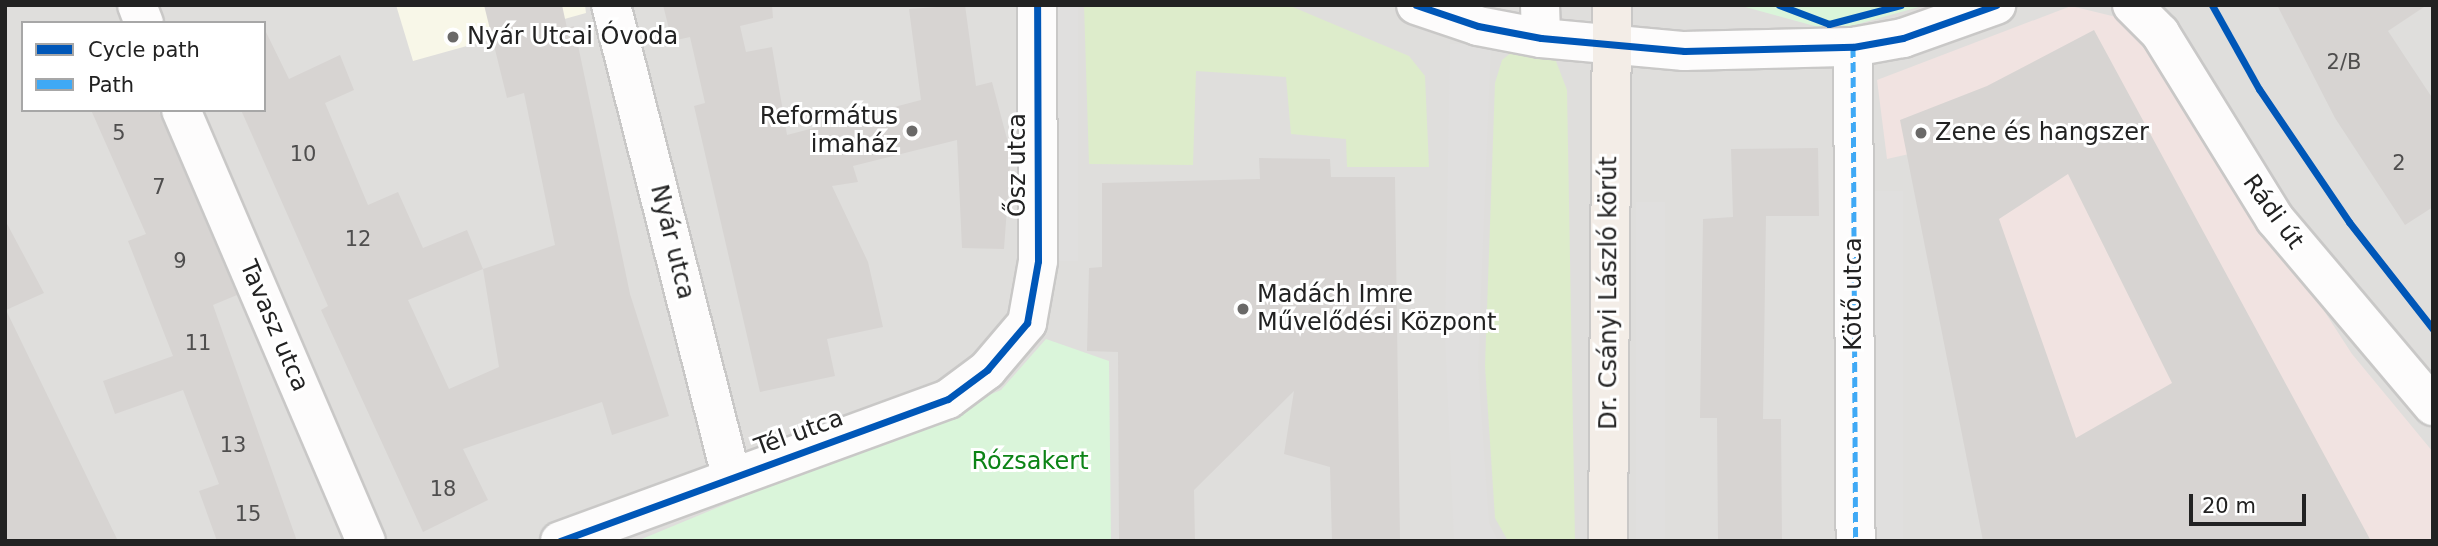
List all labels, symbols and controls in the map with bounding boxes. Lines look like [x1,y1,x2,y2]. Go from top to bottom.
legend [21,21,266,112]
place label: Nyár Utcai Óvoda [467,23,678,51]
marker: Nyár Utcai Óvoda [445,29,461,45]
text: Cycle path [88,38,200,62]
house number: 2/B [2327,49,2361,75]
text: Path [88,73,134,97]
place label: Református imaház [760,103,898,159]
street label: Ősz utca [1004,113,1032,217]
place label: Zene és hangszer [1935,119,2149,147]
house number: 5 [112,120,126,146]
marker: Református imaház [904,123,920,139]
marker: Zene és hangszer [1913,125,1929,141]
house number: 10 [290,141,316,167]
house number: 2 [2392,150,2406,176]
street label: Dr. Csányi László körút [1595,156,1623,430]
street label: Rádi út [2236,169,2310,255]
house number: 7 [152,174,166,200]
street label: Nyár utca [644,182,700,302]
house number: 12 [345,226,371,252]
street label: Kötő utca [1840,237,1868,351]
house number: 9 [173,248,187,274]
street label: Tavasz utca [233,256,315,396]
place label: Madách Imre Művelődési Központ [1257,281,1496,337]
marker: Madách Imre Művelődési Központ [1235,301,1251,317]
house number: 11 [185,330,211,356]
street label: Tél utca [751,404,847,462]
house number: 13 [220,432,246,458]
park label: Rózsakert [971,448,1089,476]
house number: 18 [430,476,456,502]
scale bar [2193,480,2310,524]
text: 20 m [2202,494,2256,518]
house number: 15 [235,501,261,527]

